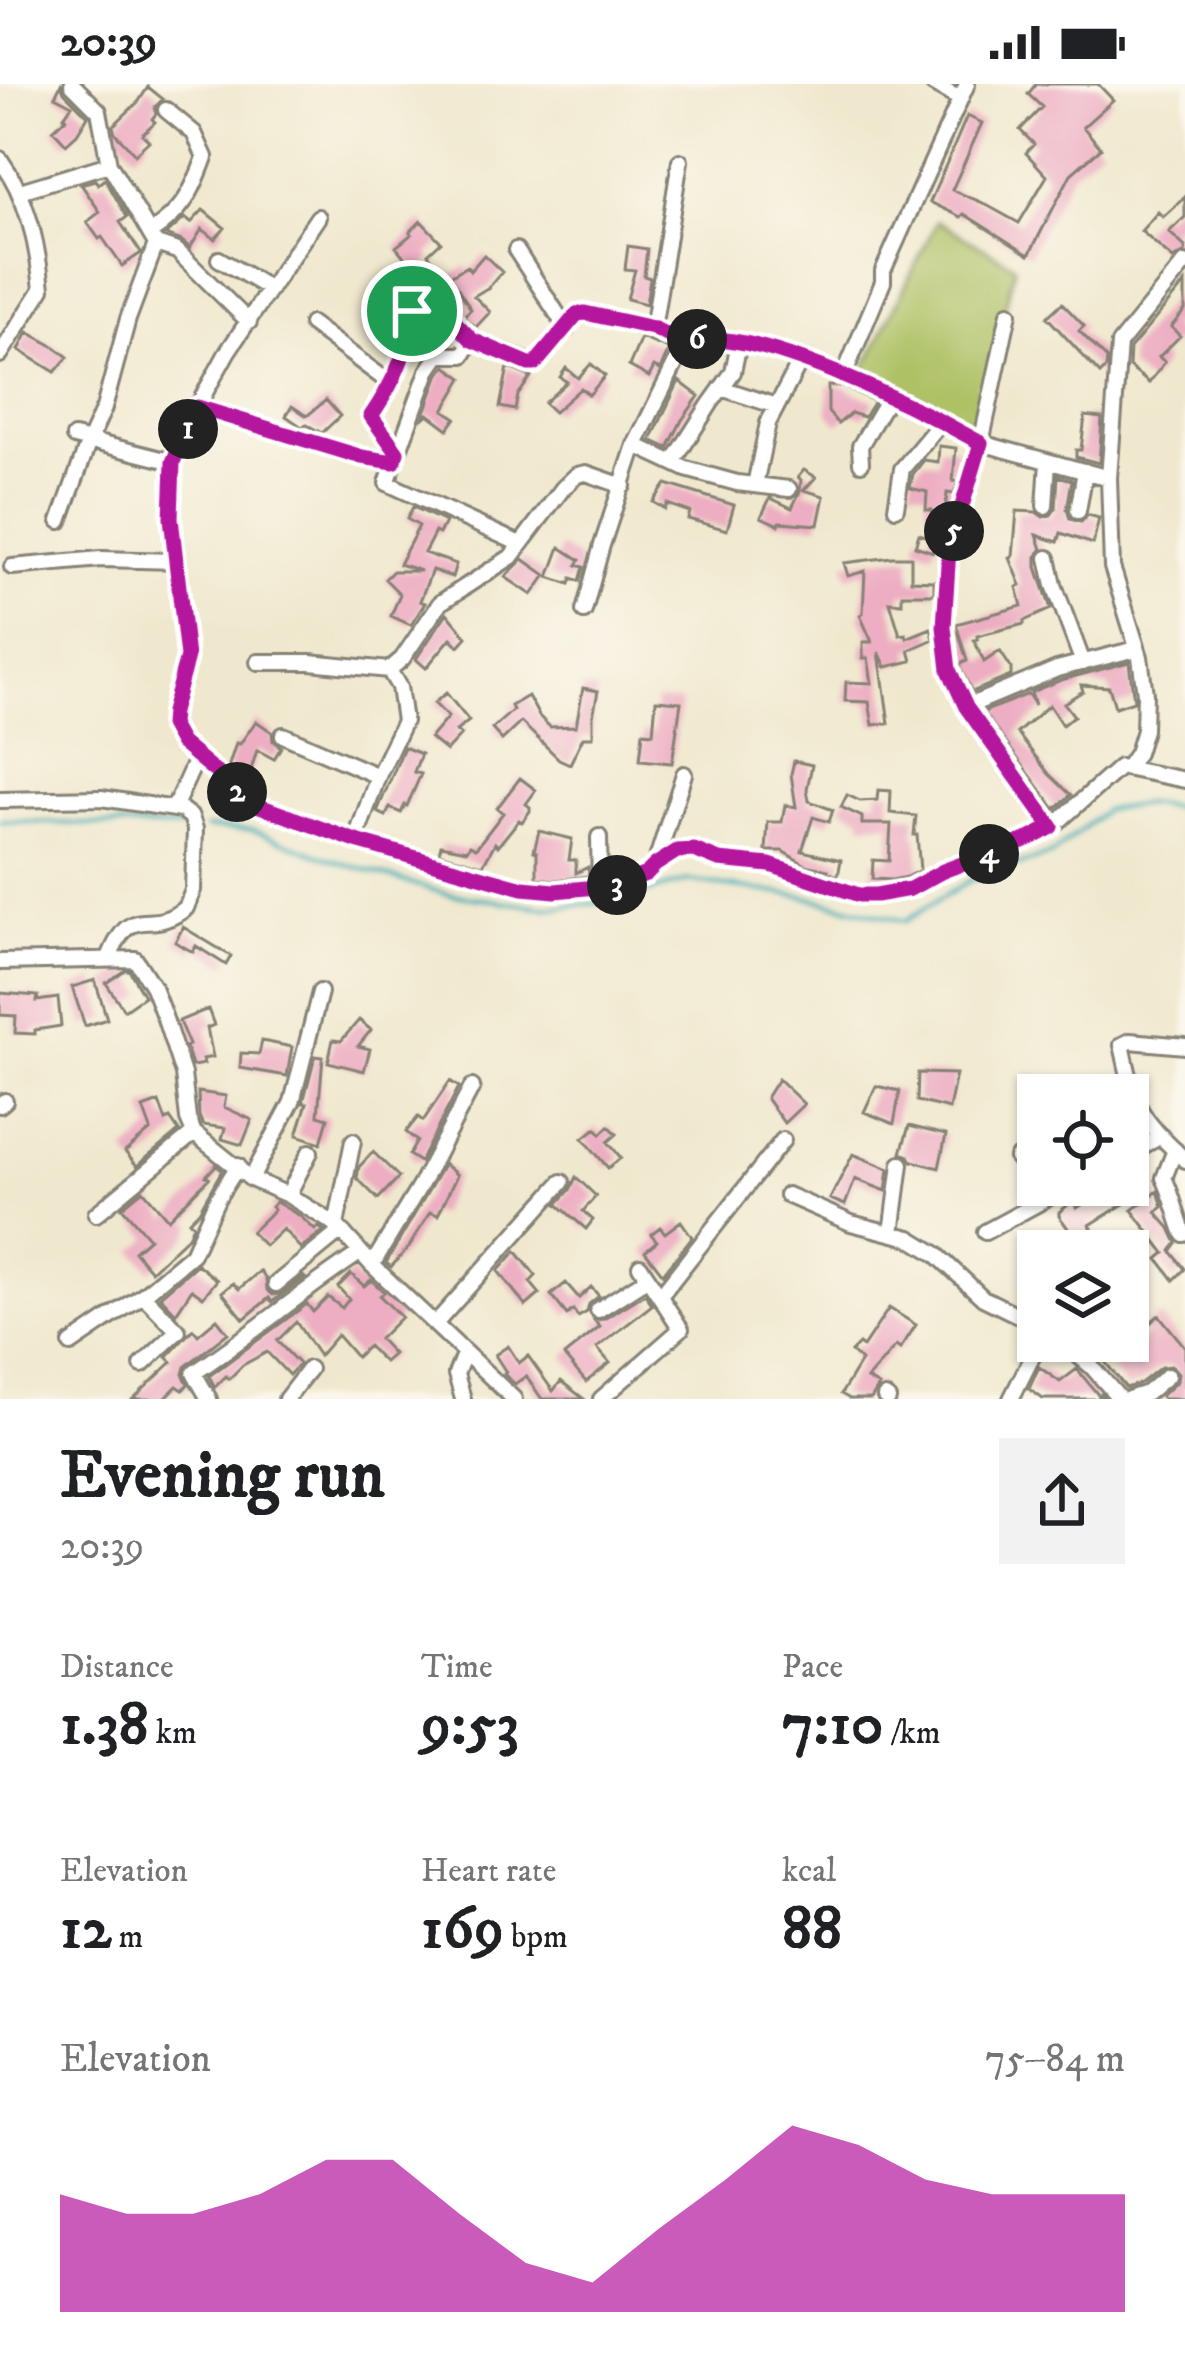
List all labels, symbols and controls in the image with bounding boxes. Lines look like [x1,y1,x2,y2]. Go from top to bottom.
text: 20:39 [60,14,157,70]
pin [361,260,463,362]
icon: arrive [379,278,445,344]
pin: 6 [667,309,727,369]
text: 6 [688,318,706,359]
pin: 1 [158,399,218,459]
text: 1 [182,408,194,449]
pin: 5 [924,501,984,561]
text: 5 [946,510,962,551]
pin: 2 [207,762,267,822]
text: 2 [229,771,245,812]
pin: 4 [959,824,1019,884]
text: 4 [980,833,999,874]
pin: 3 [587,855,647,915]
text: 3 [611,864,623,905]
map controls [1017,1074,1149,1362]
button: locate [1017,1074,1149,1206]
button: layers [1017,1230,1149,1362]
text: Evening run [60,1436,385,1518]
button: share [999,1438,1125,1564]
text: 20:39 [60,1522,144,1571]
text: Distance [60,1647,174,1688]
text: Time [421,1647,493,1688]
text: Pace [782,1647,843,1688]
text: 1.38 [60,1688,149,1763]
text: 9:53 [421,1688,519,1763]
text: 7:10 [782,1688,883,1763]
text: km [149,1713,197,1754]
text: /km [883,1713,941,1754]
text: Elevation [60,1851,188,1892]
text: Heart rate [421,1851,556,1892]
text: kcal [782,1851,836,1892]
text: 12 [60,1892,112,1967]
text: 169 [421,1892,504,1967]
text: 88 [782,1892,842,1967]
text: m [112,1917,143,1958]
text: bpm [504,1917,568,1958]
text: Elevation [60,2035,211,2084]
text: 75–84 m [985,2035,1125,2084]

